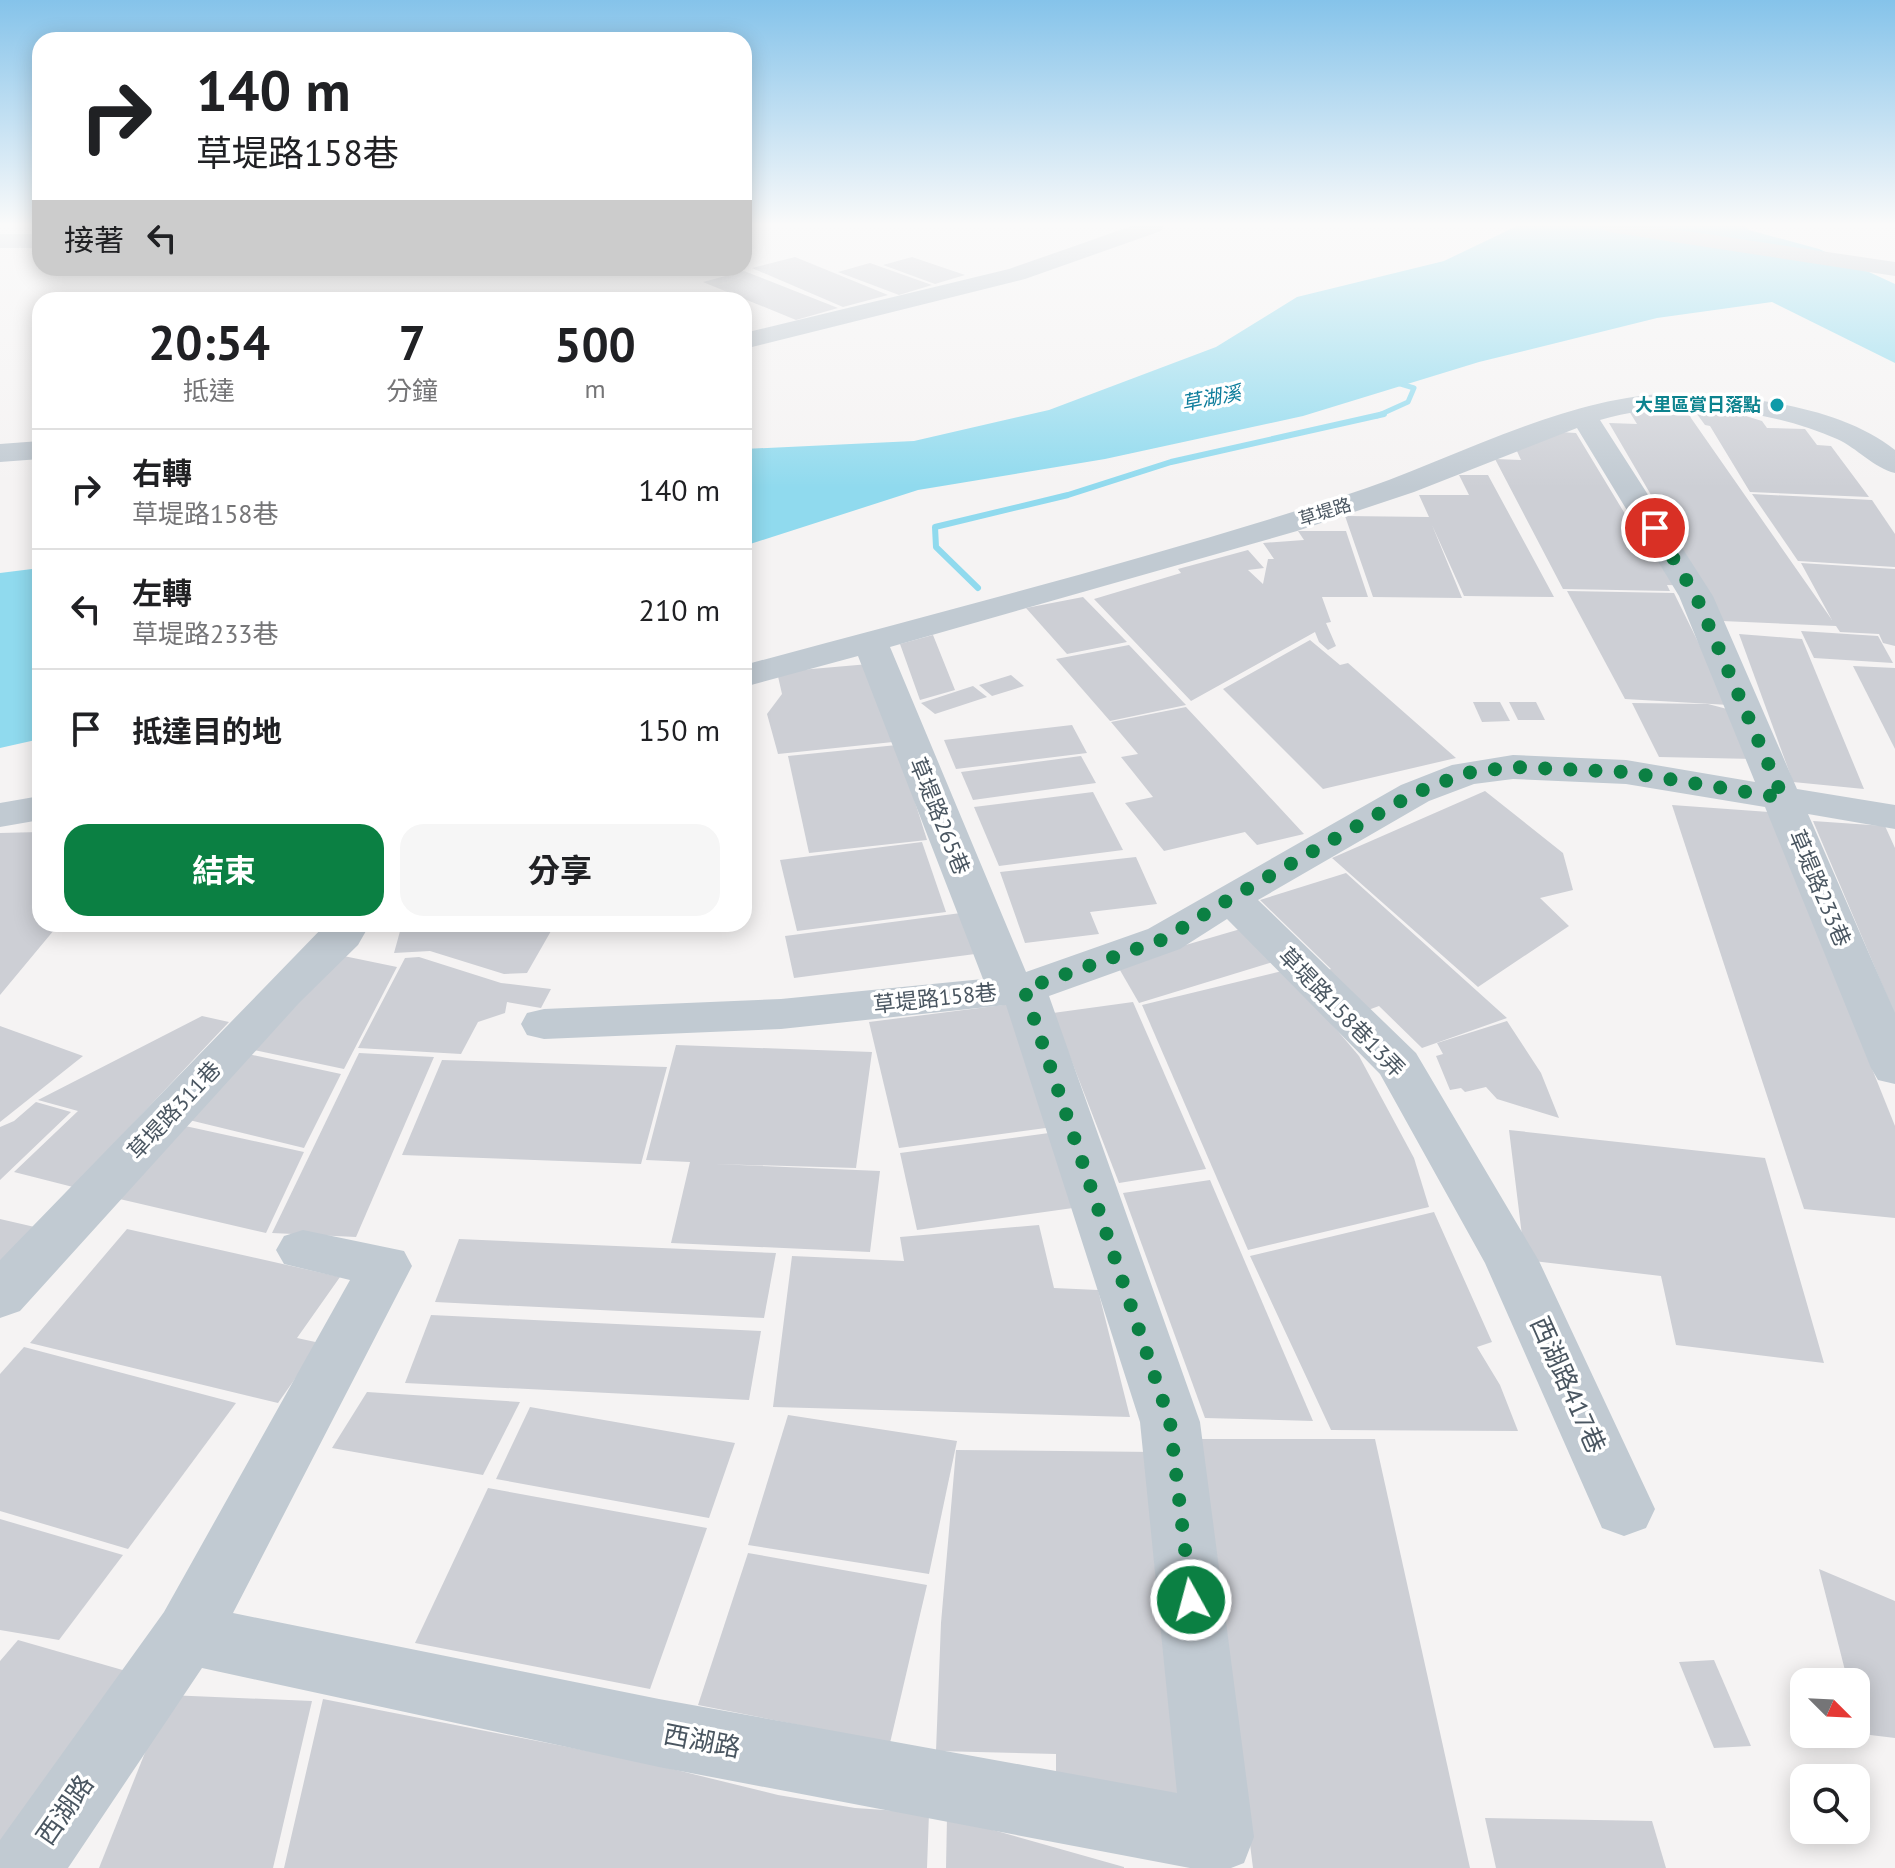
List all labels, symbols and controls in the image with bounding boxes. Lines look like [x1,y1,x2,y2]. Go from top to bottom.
text: 140 m [196,54,351,126]
icon: right [64,64,168,168]
text: 草堤路158巷 [196,129,399,176]
icon: left [140,216,184,260]
text: 接著 [64,220,124,259]
text: 20:54 [148,311,270,373]
text: 7 [398,311,426,373]
text: 500 [554,313,636,375]
text: m [584,372,606,405]
text: 抵達 [183,374,235,407]
text: 分鐘 [386,374,438,407]
water label: 草湖溪 [1179,379,1246,416]
place label: 大里區賞日落點 [1635,393,1761,416]
marker: 大里區賞日落點 [1768,396,1786,414]
text: 右轉 [132,453,192,492]
icon: right [64,467,108,511]
text: 140 m [639,470,720,509]
street label: 草堤路 [1296,493,1354,530]
pin [1621,494,1689,562]
text: 草堤路158巷 [132,497,279,530]
icon: arrive [1633,506,1677,550]
text: 左轉 [132,573,192,612]
icon: left [64,587,108,631]
text: 210 m [639,590,720,629]
text: 草堤路233巷 [132,617,279,650]
icon: arrive [64,707,108,751]
text: 150 m [639,710,720,749]
text: 抵達目的地 [132,711,282,750]
street label: 草堤路265巷 [904,753,976,879]
button: 結束 [64,824,384,916]
button: 分享 [400,824,720,916]
street label: 草堤路233巷 [1783,825,1857,951]
street label: 草堤路158巷13弄 [1273,941,1411,1083]
street label: 草堤路158巷 [872,978,998,1018]
street label: 草堤路311巷 [121,1055,227,1165]
street label: 西湖路417巷 [1524,1311,1613,1458]
position arrow [1149,1558,1233,1642]
north arrow [1790,1668,1870,1748]
map controls [1790,1668,1870,1844]
street label: 西湖路 [661,1717,744,1764]
button: search [1790,1764,1870,1844]
street label: 西湖路 [29,1768,100,1851]

